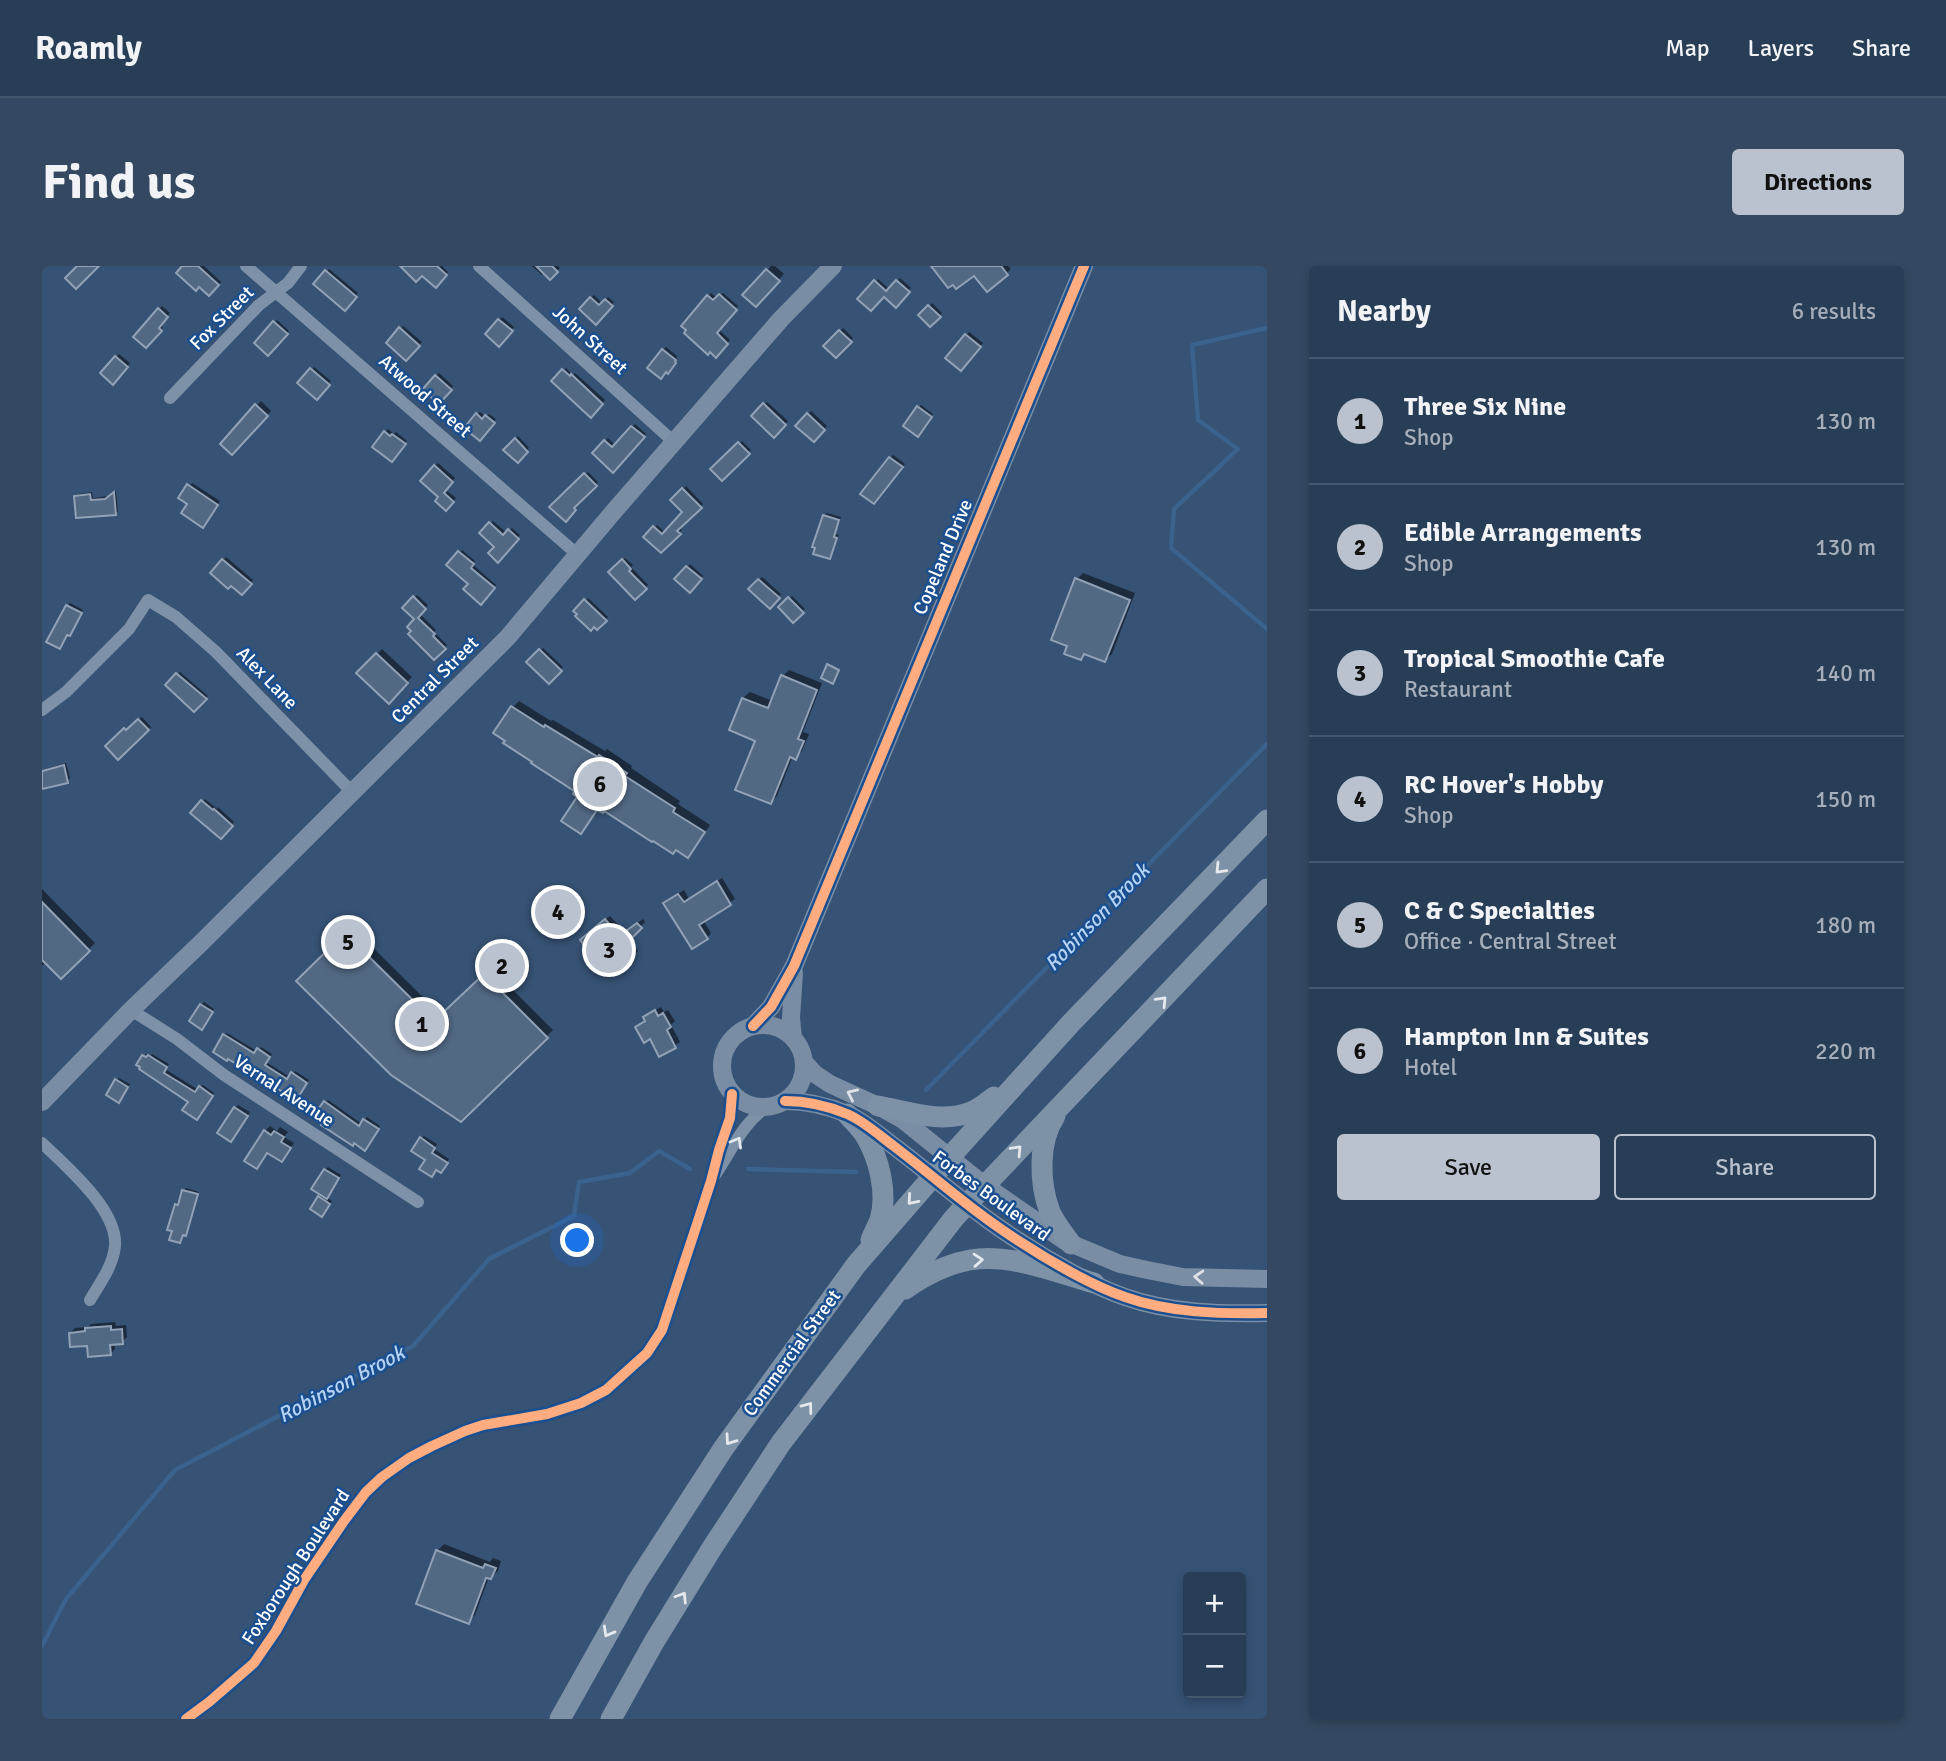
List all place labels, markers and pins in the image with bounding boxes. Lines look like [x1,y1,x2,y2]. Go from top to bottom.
pin: 6 [577,758,623,810]
pin: 4 [535,886,581,938]
pin: 5 [325,916,371,968]
pin: 3 [586,924,632,976]
pin: 2 [479,940,525,992]
pin: 1 [399,998,445,1050]

